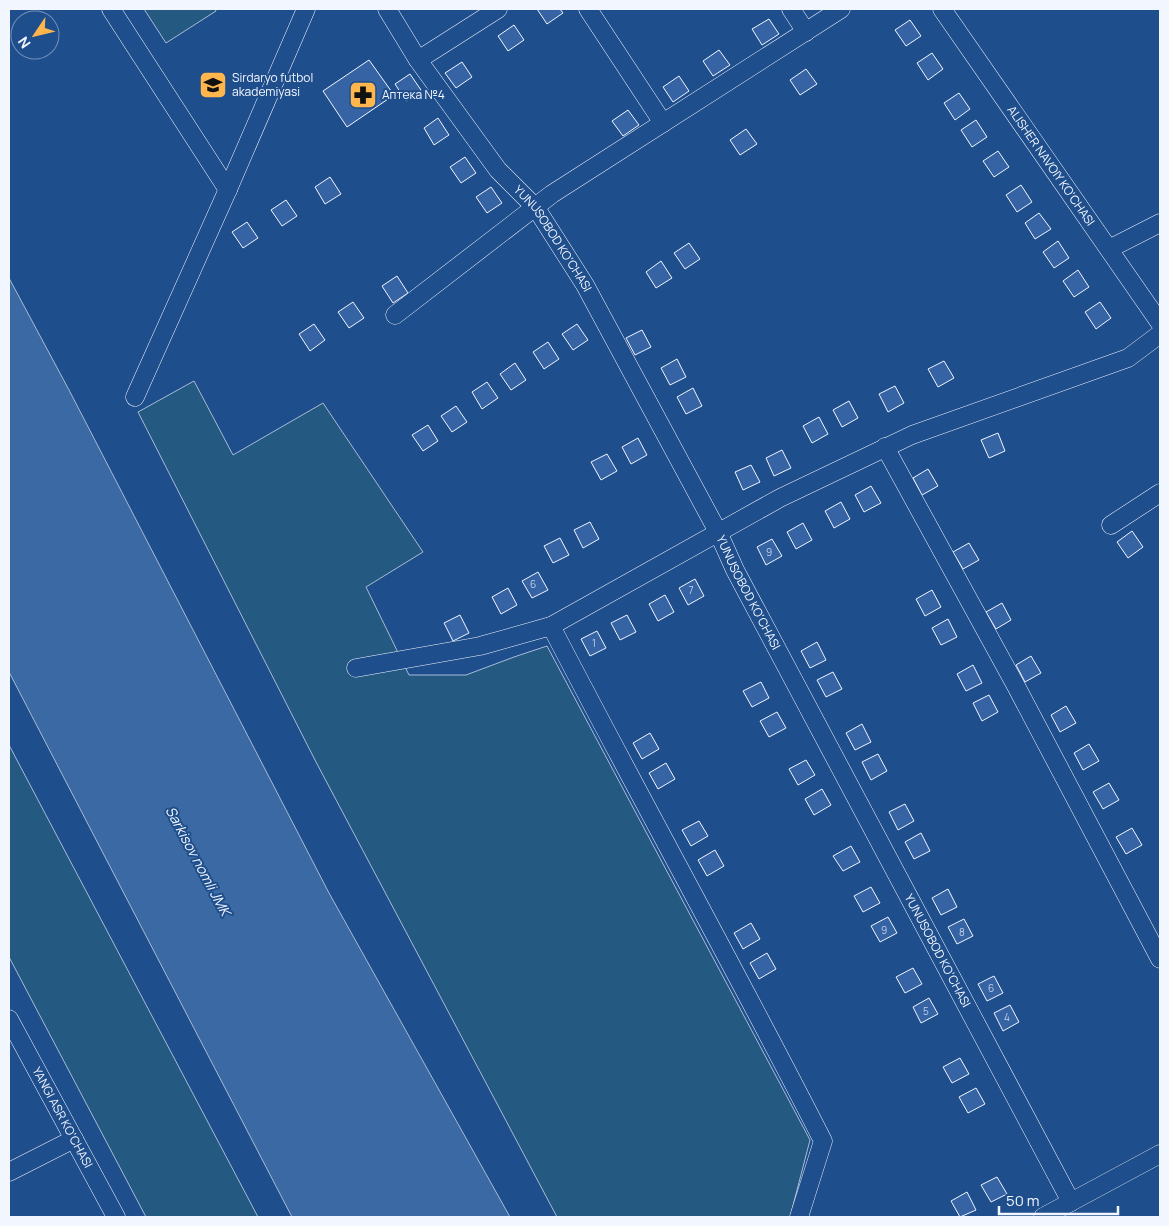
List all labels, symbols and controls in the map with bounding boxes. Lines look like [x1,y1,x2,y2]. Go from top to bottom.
north arrow [10,10,60,60]
text: N [13,33,35,52]
place label: Sirdaryo futbol akademiyasi [232,69,313,100]
school or university icon: Sirdaryo futbol akademiyasi [198,70,228,100]
pharmacy icon: Аптека №4 [348,80,378,110]
place label: Аптека №4 [382,86,445,103]
street label: ALISHER NAVOIY KO'CHASI [1004,102,1099,229]
street label: YUNUSOBOD KO'CHASI [510,181,596,295]
street label: YUNUSOBOD KO'CHASI [713,532,785,653]
house number: 9 [766,545,772,559]
house number: 6 [530,577,536,591]
house number: 7 [688,583,694,597]
house number: 1 [592,636,596,650]
water label: Sarkisov nomli JMK [162,803,237,921]
street label: YUNUSOBOD KO'CHASI [901,891,975,1010]
house number: 9 [881,923,887,937]
house number: 8 [959,925,965,939]
house number: 6 [988,981,994,995]
house number: 5 [923,1004,929,1018]
house number: 4 [1004,1010,1010,1024]
street label: YANGI ASR KO'CHASI [28,1064,97,1171]
scale bar [999,1184,1118,1216]
text: 50 m [1006,1190,1040,1211]

